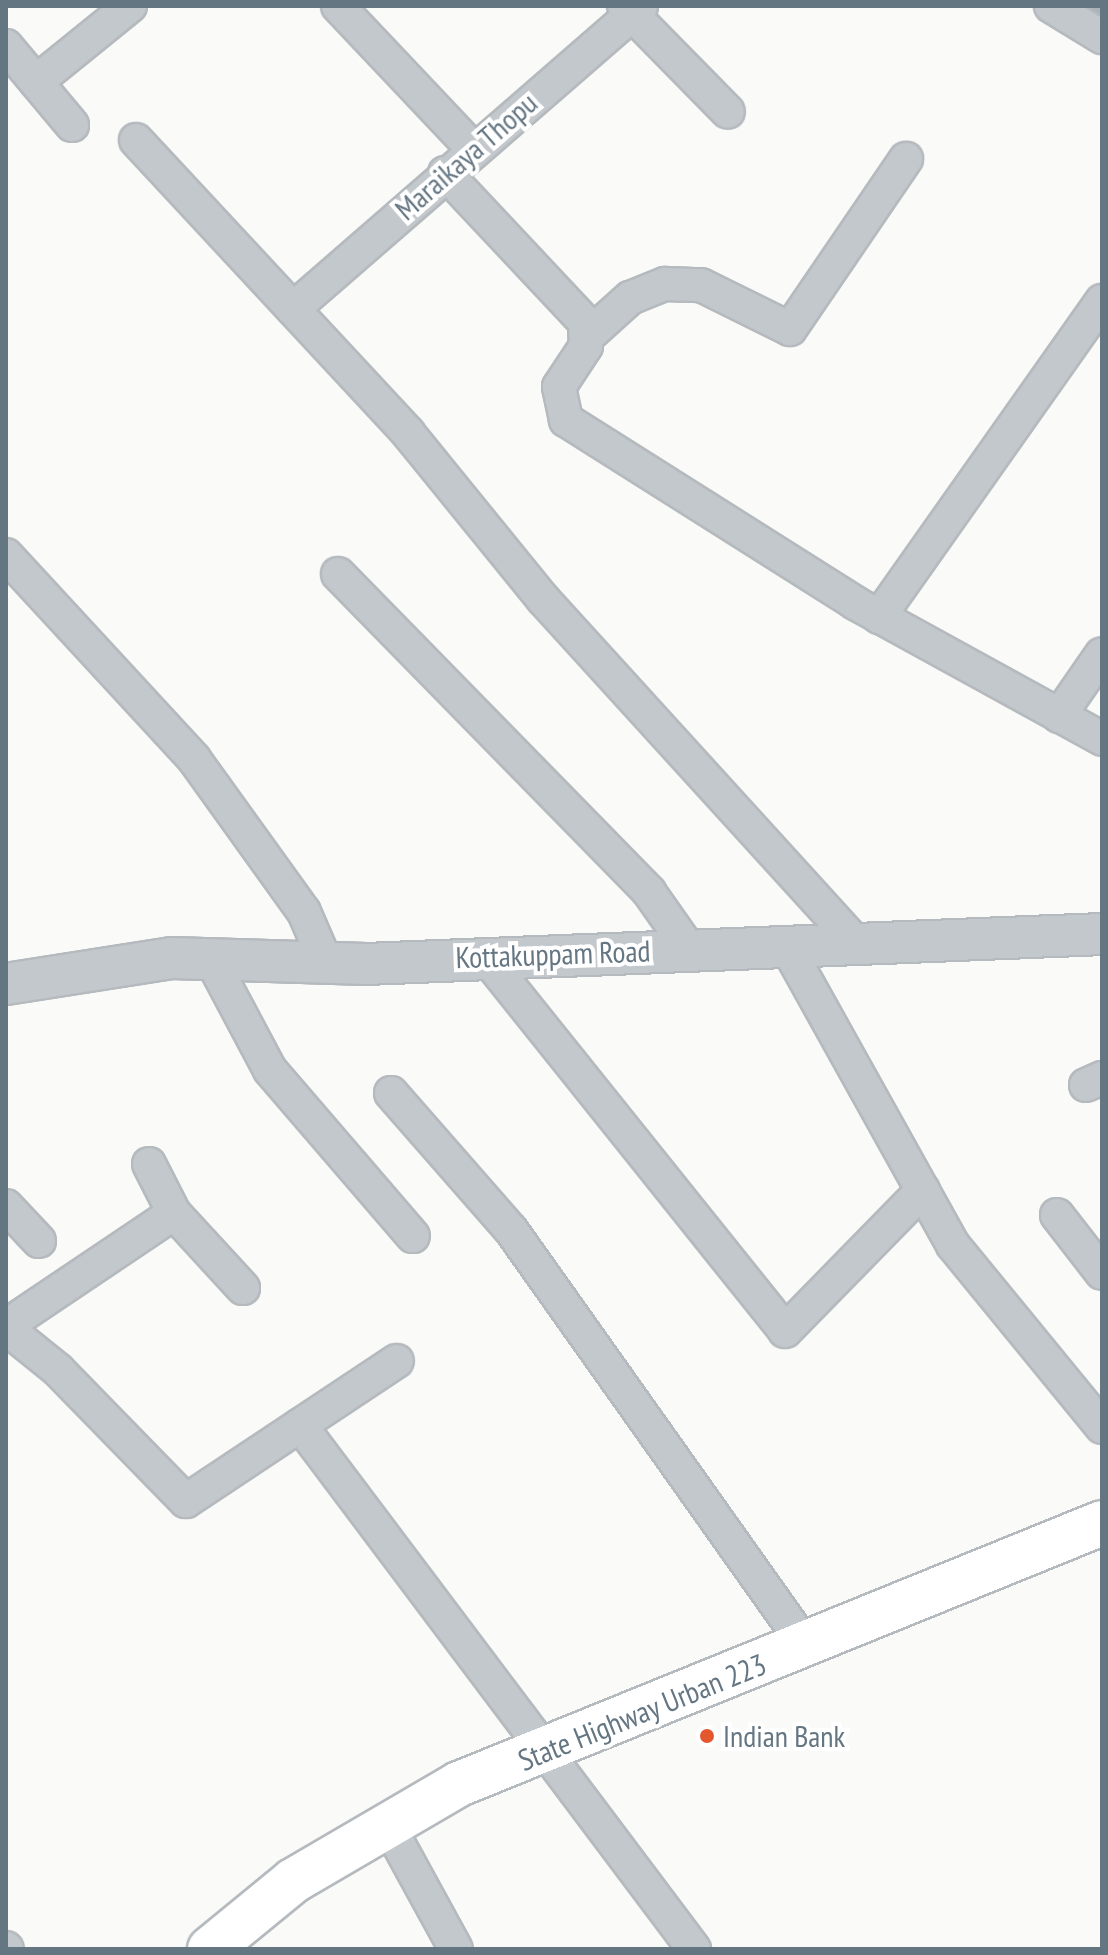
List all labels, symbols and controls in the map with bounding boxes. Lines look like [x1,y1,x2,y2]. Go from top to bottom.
street label: Maraikaya Thopu [387,84,545,228]
street label: Kottakuppam Road [455,933,651,975]
street label: State Highway Urban 223 [512,1646,772,1778]
place label: Indian Bank [723,1718,845,1754]
marker: Indian Bank [698,1727,716,1745]

